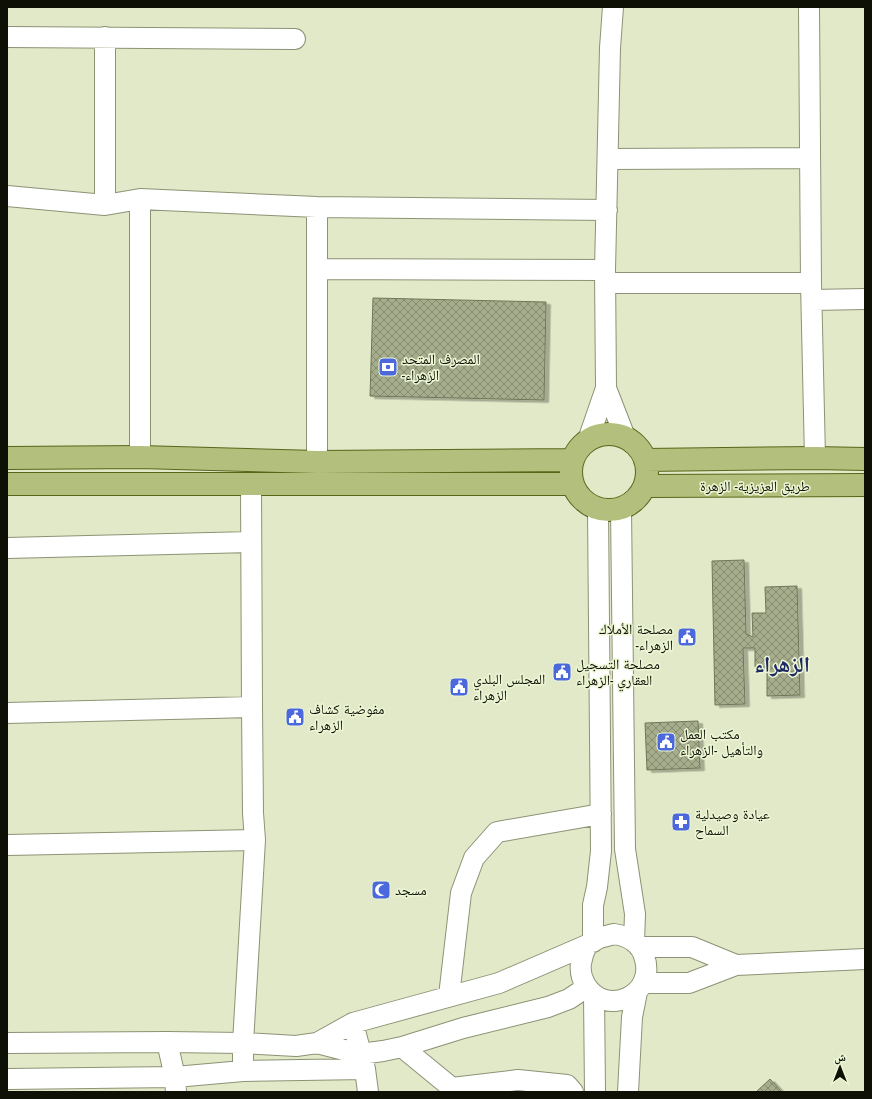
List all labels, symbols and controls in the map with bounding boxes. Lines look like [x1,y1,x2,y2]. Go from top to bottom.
place label: المصرف المتحد -الزهراء [402,349,480,385]
bank icon: المصرف المتحد -الزهراء [377,356,399,378]
street label: طريق العزيزية- الزهرة [700,476,810,496]
place label: مصلحة الأملاك -الزهراء [599,619,673,655]
public building icon: مصلحة الأملاك -الزهراء [676,626,698,648]
district label: الزهراء [754,648,810,680]
place label: مصلحة التسجيل العقاري -الزهراء [576,654,660,692]
public building icon: مصلحة التسجيل العقاري -الزهراء [551,661,573,683]
place label: المجلس البلدي الزهراء [473,669,545,705]
public building icon: المجلس البلدي الزهراء [448,676,470,698]
place label: مفوضية كشاف الزهراء [309,699,384,735]
public building icon: مفوضية كشاف الزهراء [284,706,306,728]
place label: مكتب العمل والتأهيل -الزهراء [680,724,763,760]
public building icon: مكتب العمل والتأهيل -الزهراء [655,731,677,753]
place label: عيادة وصيدلية السماح [695,804,770,840]
pharmacy icon: عيادة وصيدلية السماح [670,811,692,833]
mosque icon: مسجد [370,879,392,901]
place label: مسجد [395,880,427,900]
north arrow [820,1047,860,1087]
text: ش [834,1049,846,1065]

